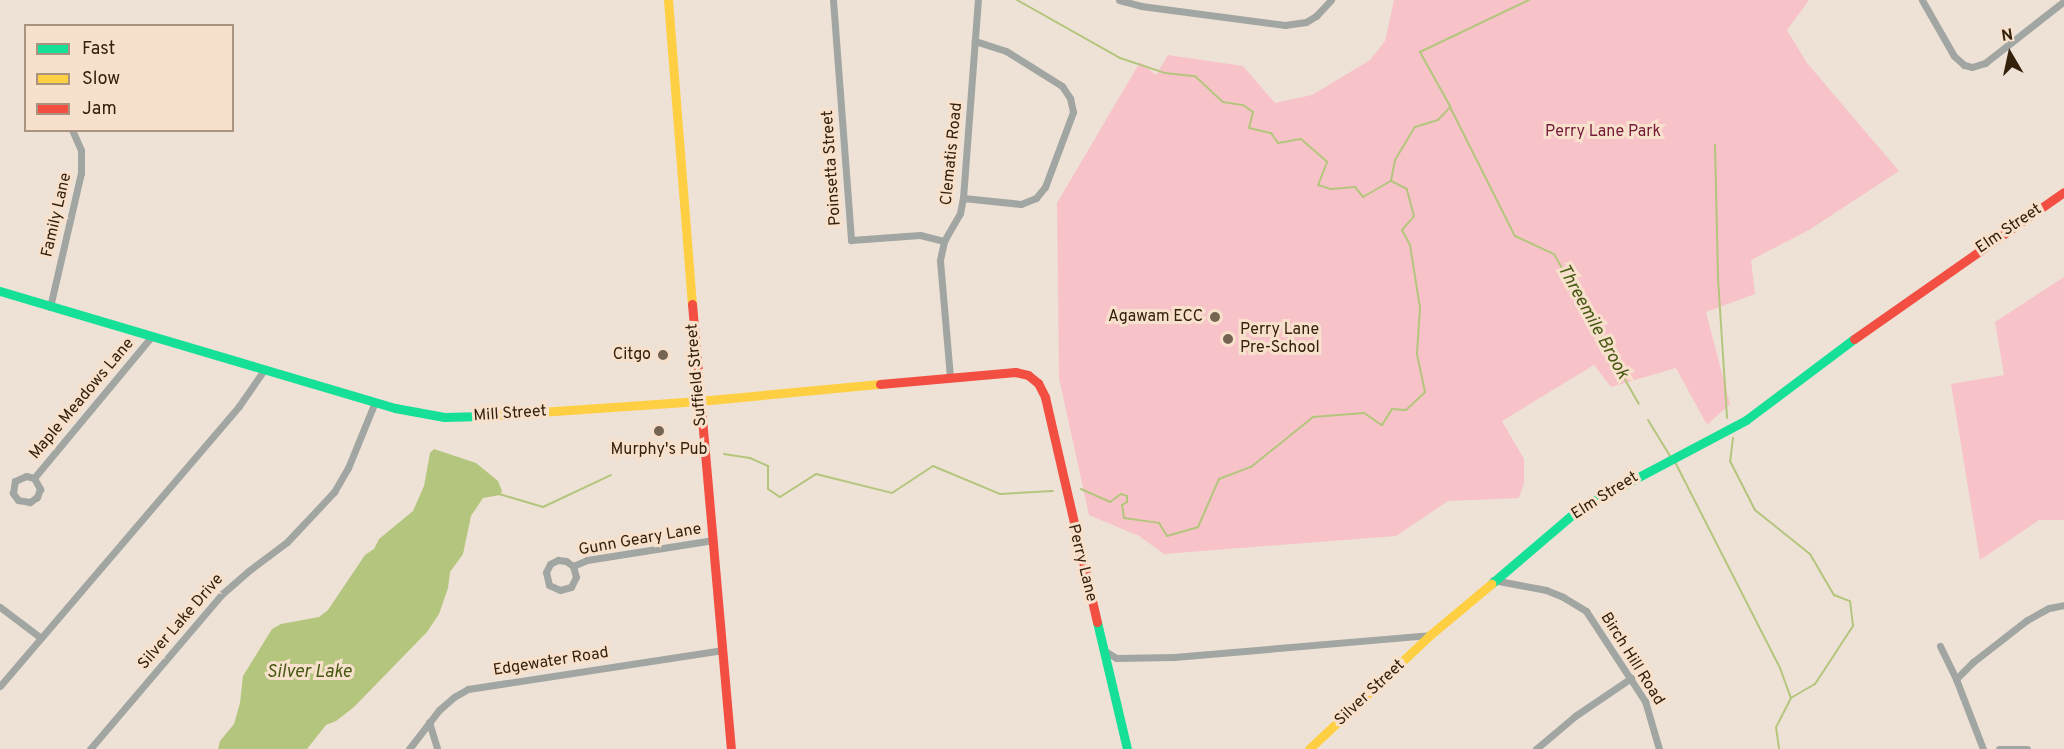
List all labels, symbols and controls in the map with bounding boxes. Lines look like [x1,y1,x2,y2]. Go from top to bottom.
legend [24,24,234,132]
north arrow [1980,24,2040,84]
text: N [2000,25,2014,47]
text: Fast [82,38,115,61]
text: Slow [82,68,120,91]
text: Jam [82,98,117,121]
street label: Clematis Road [937,102,967,206]
street label: Poinsetta Street [818,110,846,226]
park label: Perry Lane Park [1545,122,1661,142]
street label: Family Lane [38,171,76,259]
street label: Elm Street [1972,200,2046,258]
water label: Threemile Brook [1551,261,1633,383]
place label: Agawam ECC [1108,307,1203,327]
marker: Agawam ECC [1208,310,1222,324]
place label: Perry Lane Pre-School [1240,320,1320,358]
street label: Suffield Street [683,323,711,427]
marker: Perry Lane Pre-School [1221,332,1235,346]
street label: Maple Meadows Lane [26,334,138,464]
place label: Citgo [613,345,651,365]
marker: Citgo [656,348,670,362]
street label: Mill Street [473,402,547,426]
marker: Murphy's Pub [652,424,666,438]
place label: Murphy's Pub [610,440,708,460]
street label: Elm Street [1568,468,1642,524]
street label: Gunn Geary Lane [577,520,703,560]
street label: Perry Lane [1063,522,1101,604]
street label: Silver Lake Drive [134,570,228,674]
street label: Birch Hill Road [1596,609,1668,709]
street label: Edgewater Road [492,643,610,681]
street label: Silver Street [1331,656,1409,730]
water label: Silver Lake [266,662,352,684]

